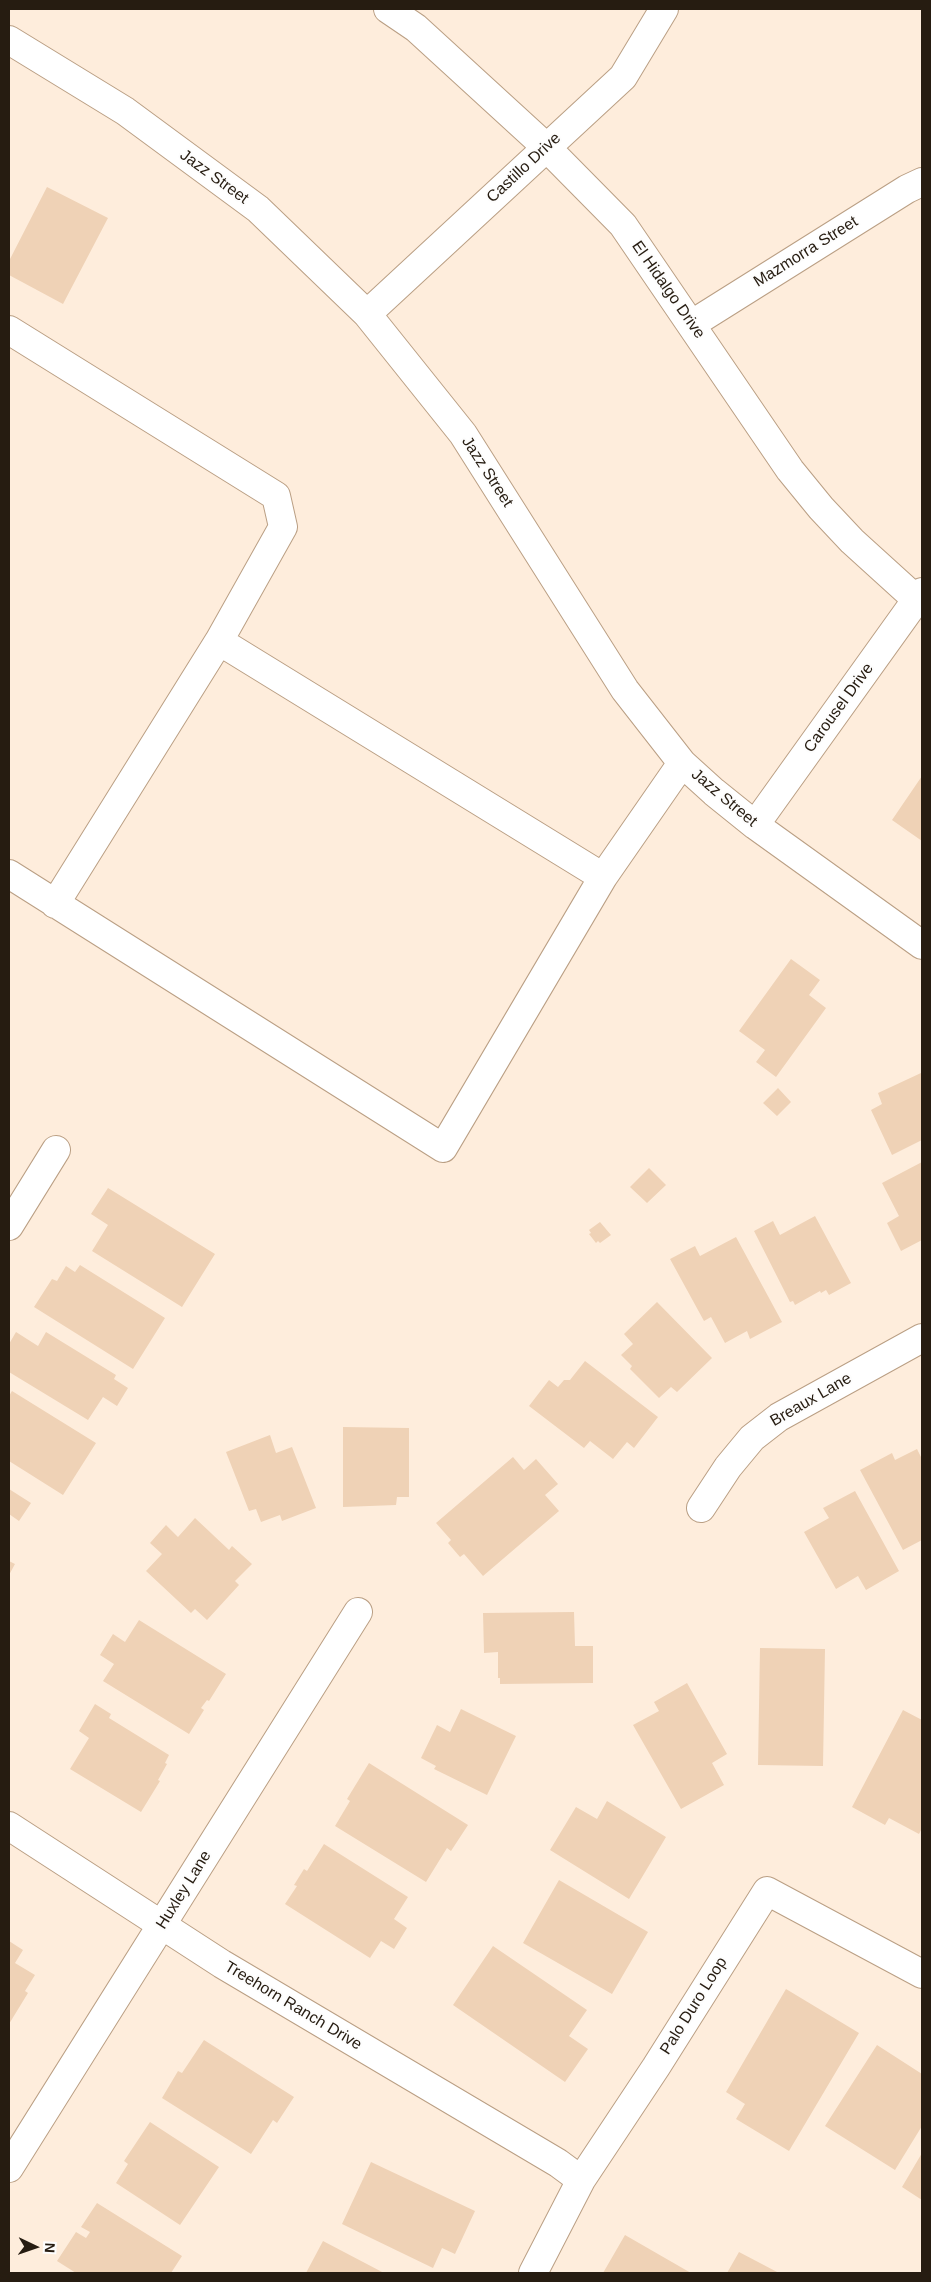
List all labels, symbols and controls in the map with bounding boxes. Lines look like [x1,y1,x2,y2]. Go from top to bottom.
street label: Castillo Drive [483,129,565,207]
street label: Jazz Street [176,146,252,208]
street label: Mazmorra Street [750,212,862,292]
street label: El Hidalgo Drive [627,238,709,342]
street label: Jazz Street [457,433,517,511]
street label: Carousel Drive [800,660,878,756]
street label: Jazz Street [687,765,761,831]
street label: Breaux Lane [767,1369,855,1431]
street label: Huxley Lane [152,1847,216,1933]
street label: Palo Duro Loop [656,1954,732,2058]
street label: Treehorn Ranch Drive [221,1957,365,2055]
north arrow [10,2222,60,2272]
text: N [42,2242,58,2253]

